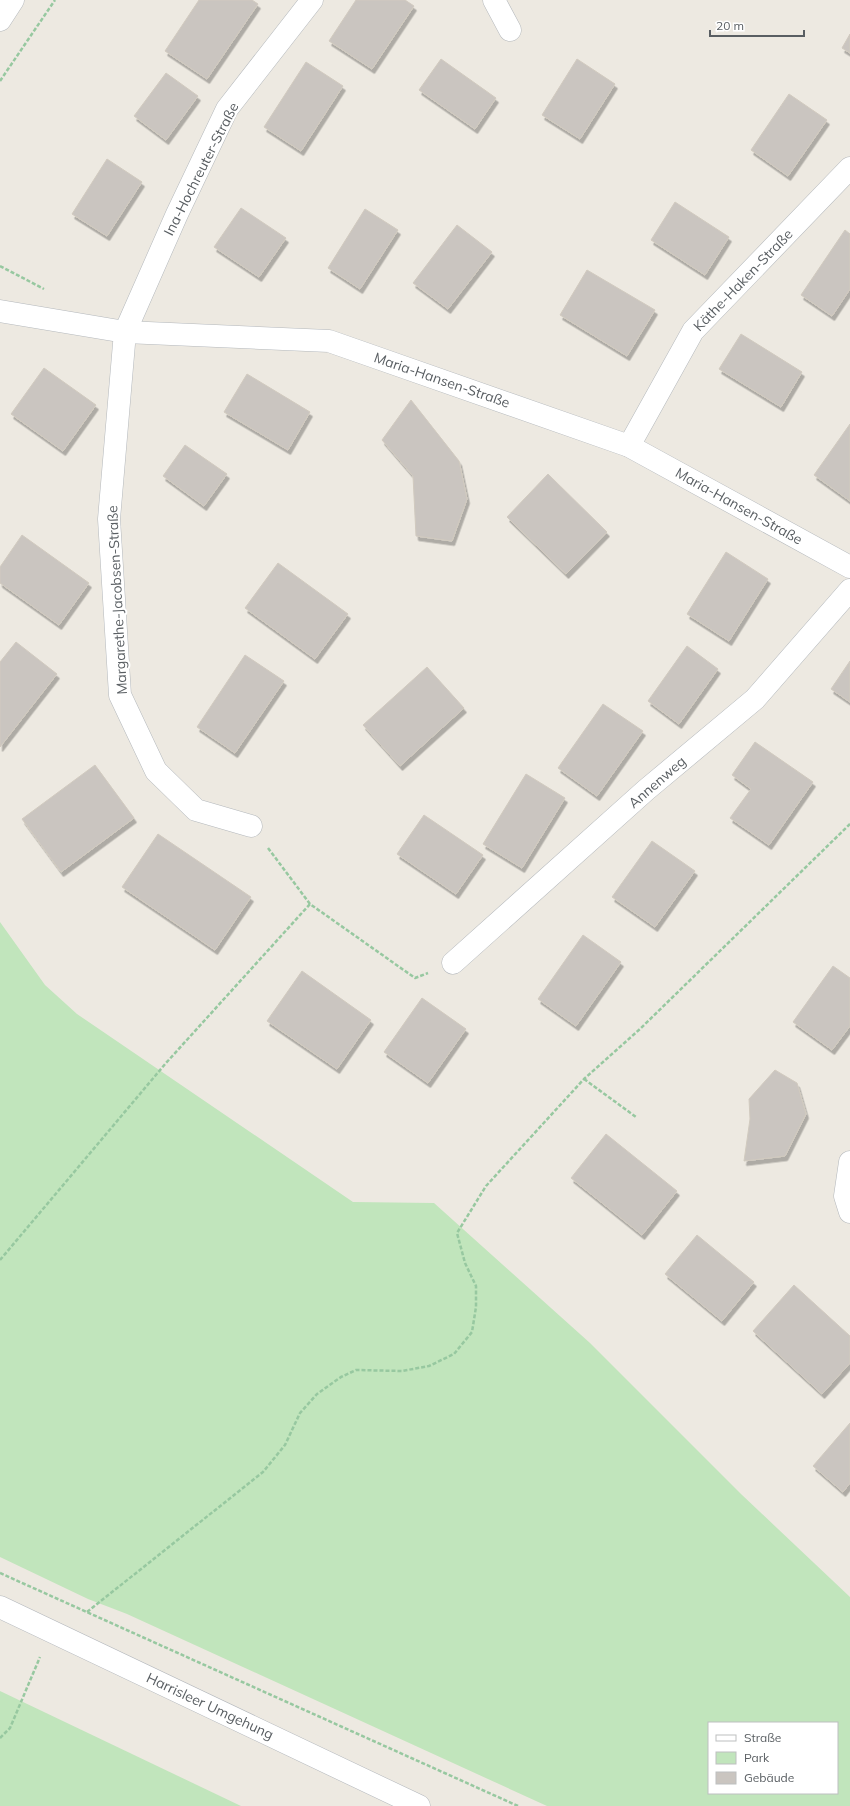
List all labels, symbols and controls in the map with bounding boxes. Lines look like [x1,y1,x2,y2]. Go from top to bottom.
scale bar [710,12,804,38]
text: 20 m [716,18,744,33]
street label: Ina-Hochreuter-Straße [160,99,242,239]
street label: Käthe-Haken-Straße [690,225,796,335]
street label: Maria-Hansen-Straße [372,348,512,412]
street label: Maria-Hansen-Straße [672,464,806,548]
street label: Margarethe-Jacobsen-Straße [103,505,131,695]
street label: Annenweg [624,752,690,812]
street label: Harrisleer Umgehung [143,1669,277,1743]
legend [708,1722,838,1794]
text: Straße [744,1730,781,1745]
text: Park [744,1750,770,1765]
text: Gebäude [744,1770,794,1785]

